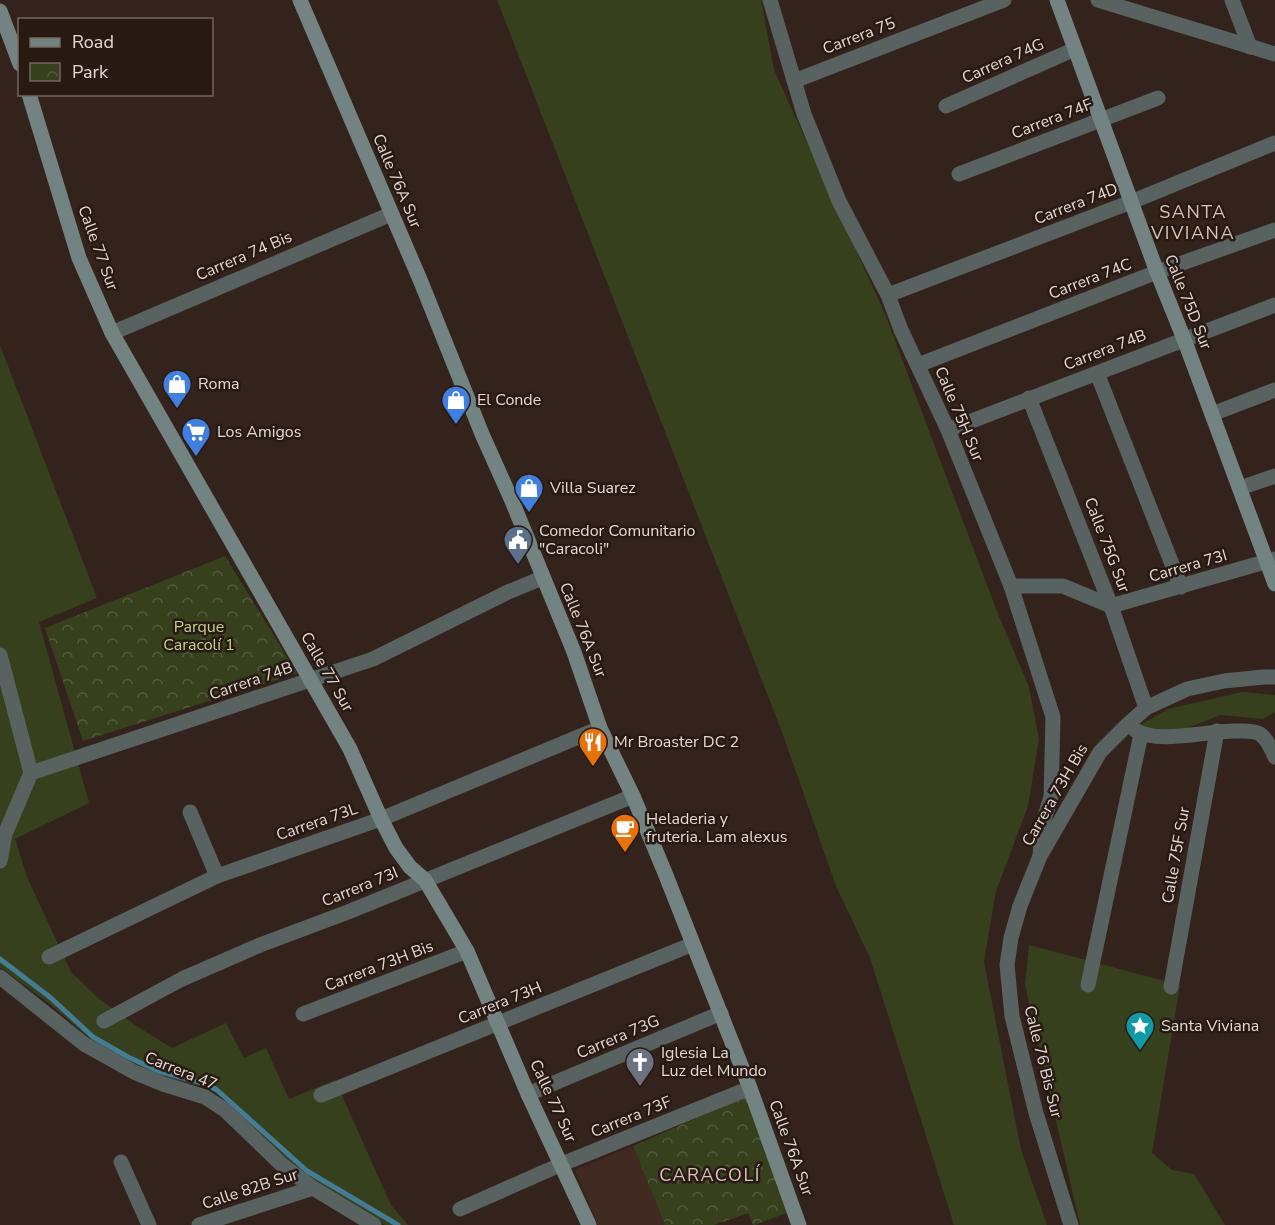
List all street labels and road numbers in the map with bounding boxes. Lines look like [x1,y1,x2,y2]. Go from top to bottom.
street label: Carrera 75 [819,12,899,60]
street label: Carrera 74G [958,33,1048,89]
street label: Carrera 74F [1008,93,1096,145]
street label: Calle 76A Sur [367,130,427,232]
street label: Carrera 74D [1031,178,1121,230]
street label: Calle 77 Sur [72,202,124,294]
street label: Carrera 74 Bis [192,226,296,286]
street label: Calle 75D Sur [1159,251,1217,353]
street label: Carrera 74C [1045,253,1135,305]
street label: Carrera 74B [1060,324,1150,376]
street label: Calle 75H Sur [929,363,989,465]
street label: Calle 75G Sur [1079,494,1135,596]
street label: Carrera 73I [1146,544,1230,588]
street label: Calle 76A Sur [554,579,612,681]
street label: Calle 77 Sur [295,628,359,716]
street label: Carrera 74B [206,656,296,706]
street label: Carrera 73H Bis [1017,740,1093,850]
street label: Carrera 73L [273,798,361,846]
street label: Calle 75F Sur [1157,805,1195,905]
street label: Carrera 73I [319,862,401,912]
street label: Carrera 73H Bis [321,935,437,997]
street label: Carrera 73H [455,976,545,1030]
street label: Calle 76 Bis Sur [1018,1003,1068,1121]
street label: Carrera 73G [573,1010,663,1064]
street label: Carrera 47 [142,1047,220,1095]
street label: Calle 77 Sur [524,1056,582,1146]
street label: Carrera 73F [587,1091,675,1143]
street label: Calle 76A Sur [763,1097,819,1199]
street label: Calle 82B Sur [199,1163,301,1215]

